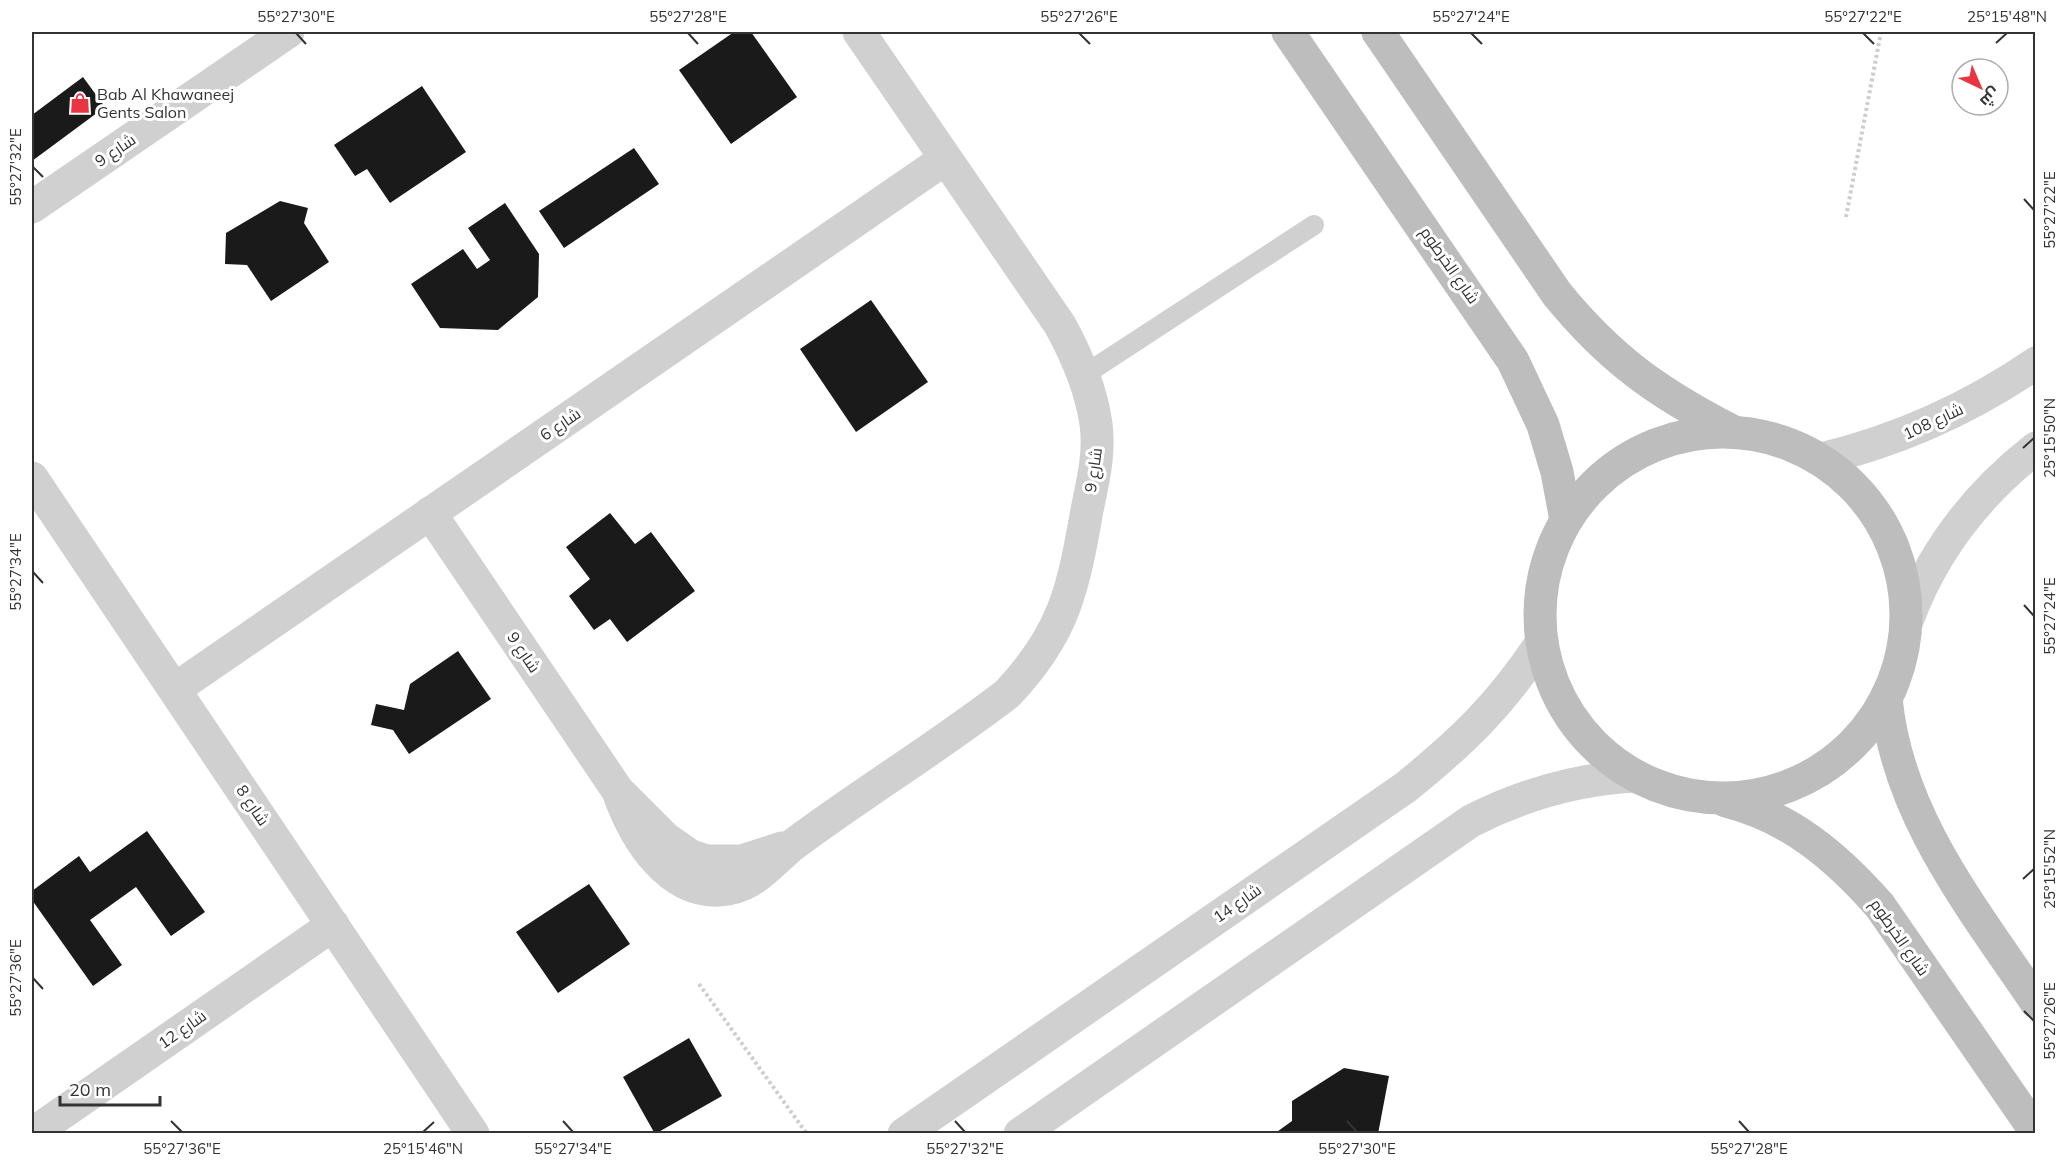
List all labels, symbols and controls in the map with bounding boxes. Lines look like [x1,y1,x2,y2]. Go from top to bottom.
text: 55°27'30"E [257,7,335,26]
text: 55°27'28"E [649,7,727,26]
text: 55°27'26"E [1040,7,1118,26]
text: 55°27'24"E [1432,7,1510,26]
text: 55°27'22"E [1824,7,1902,26]
text: 25°15'48"N [1967,7,2047,26]
north arrow [1950,57,2010,117]
text: ش [1976,83,2005,112]
place label: Bab Al Khawaneej Gents Salon [97,84,234,122]
shop icon: Bab Al Khawaneej Gents Salon [68,91,92,115]
text: 55°27'32"E [6,128,25,206]
street label: شارع 9 [91,129,140,172]
text: 55°27'22"E [2040,171,2059,249]
street label: شارع الخرطوم [1415,223,1484,309]
street label: شارع 108 [1900,398,1967,445]
text: 25°15'50"N [2040,398,2059,478]
street label: شارع 6 [536,403,585,446]
street label: شارع 9 [1080,446,1108,494]
text: 55°27'34"E [6,533,25,611]
text: 55°27'24"E [2040,577,2059,655]
street label: شارع 9 [502,628,545,677]
street label: شارع 8 [231,781,274,830]
text: 25°15'52"N [2040,829,2059,909]
street label: شارع 14 [1209,879,1266,928]
street label: شارع الخرطوم [1865,895,1934,981]
text: 55°27'36"E [6,939,25,1017]
text: 55°27'26"E [2040,982,2059,1060]
street label: شارع 12 [154,1005,211,1054]
scale bar [60,1069,160,1107]
text: 20 m [69,1078,111,1101]
text: 55°27'36"E [143,1139,221,1158]
text: 25°15'46"N [383,1139,463,1158]
text: 55°27'34"E [534,1139,612,1158]
text: 55°27'32"E [926,1139,1004,1158]
text: 55°27'30"E [1318,1139,1396,1158]
text: 55°27'28"E [1710,1139,1788,1158]

